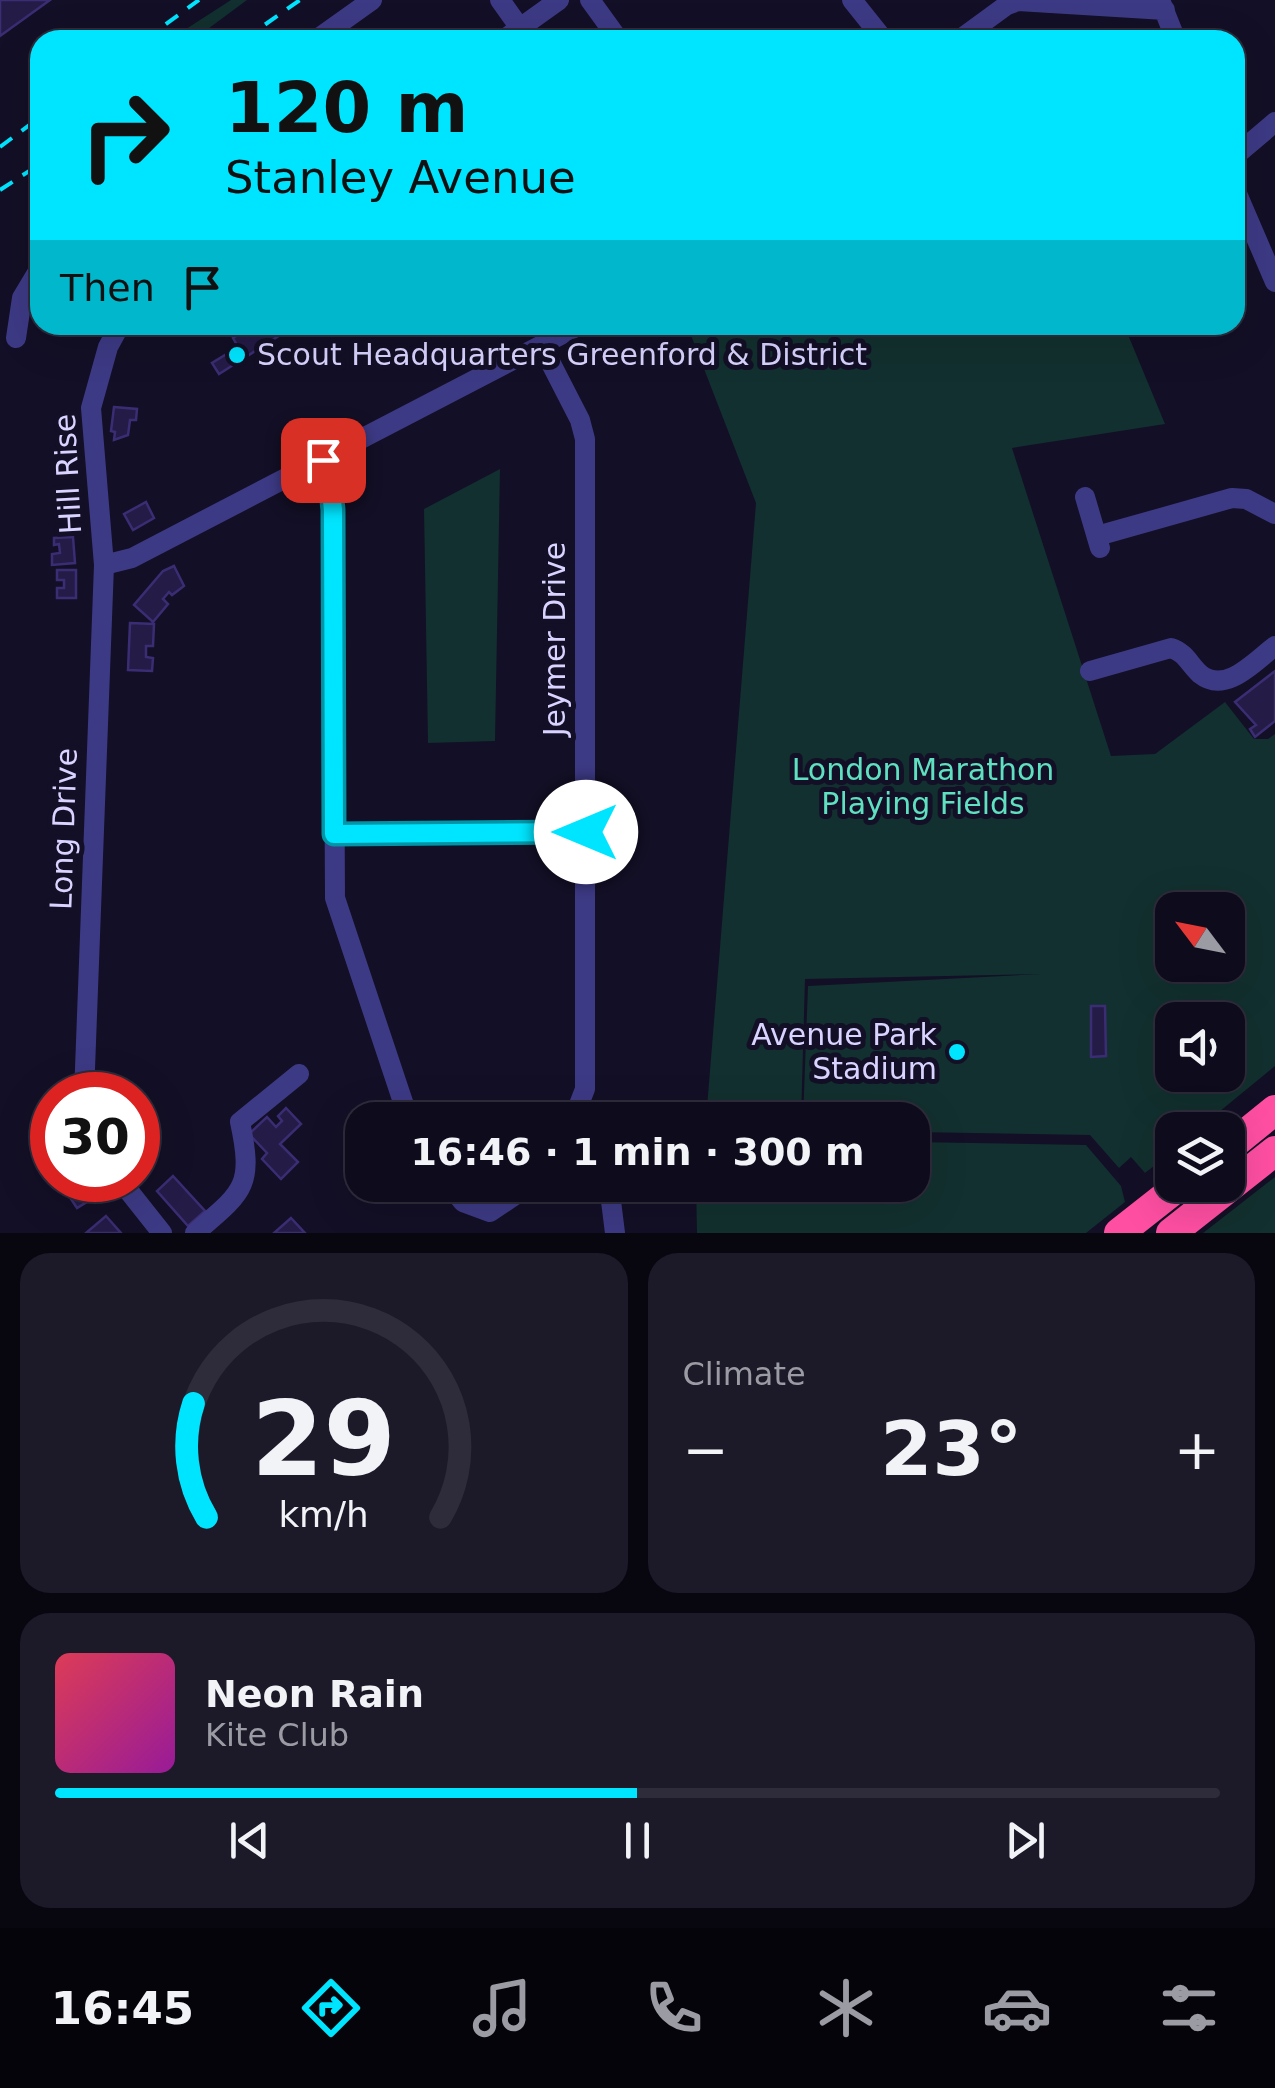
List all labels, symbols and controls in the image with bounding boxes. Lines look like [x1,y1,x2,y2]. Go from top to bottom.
text: 120 m [225,67,468,149]
icon: right [60,70,190,200]
text: Stanley Avenue [225,151,576,204]
icon: arrive [175,260,230,315]
text: Then [60,266,155,310]
place label: Scout Headquarters Greenford & District [257,337,867,372]
marker: Scout Headquarters Greenford & District [226,344,248,366]
street label: Hill Rise [47,413,88,535]
pin [281,418,366,503]
icon: arrive [296,433,351,488]
street label: Jeymer Drive [537,542,572,738]
street label: Long Drive [43,747,84,911]
park label: London Marathon Playing Fields [792,752,1054,821]
position arrow [534,780,638,884]
north arrow [1155,892,1245,982]
map controls [1155,892,1245,1202]
button: sound [1155,1002,1245,1092]
place label: Avenue Park Stadium [751,1017,938,1086]
marker: Avenue Park Stadium [946,1041,968,1063]
speed limit sign: 30 [30,1072,160,1202]
button: layers [1155,1112,1245,1202]
text: 16:46 · 1 min · 300 m [410,1130,865,1174]
text: Climate [683,1355,806,1393]
text: 29 [251,1378,396,1500]
text: 23° [880,1405,1022,1493]
text: − [683,1418,729,1482]
text: + [1174,1418,1220,1482]
text: km/h [279,1494,369,1535]
text: Neon Rain [205,1672,424,1716]
text: Kite Club [205,1716,349,1754]
icon: previous [222,1813,277,1868]
icon: pause [610,1813,665,1868]
icon: next [998,1813,1053,1868]
icon: directions [296,1973,366,2043]
icon: music [467,1973,537,2043]
icon: phone [639,1973,709,2043]
icon: climate [811,1973,881,2043]
icon: car [982,1973,1052,2043]
icon: filters [1154,1973,1224,2043]
text: 16:45 [51,1982,194,2035]

